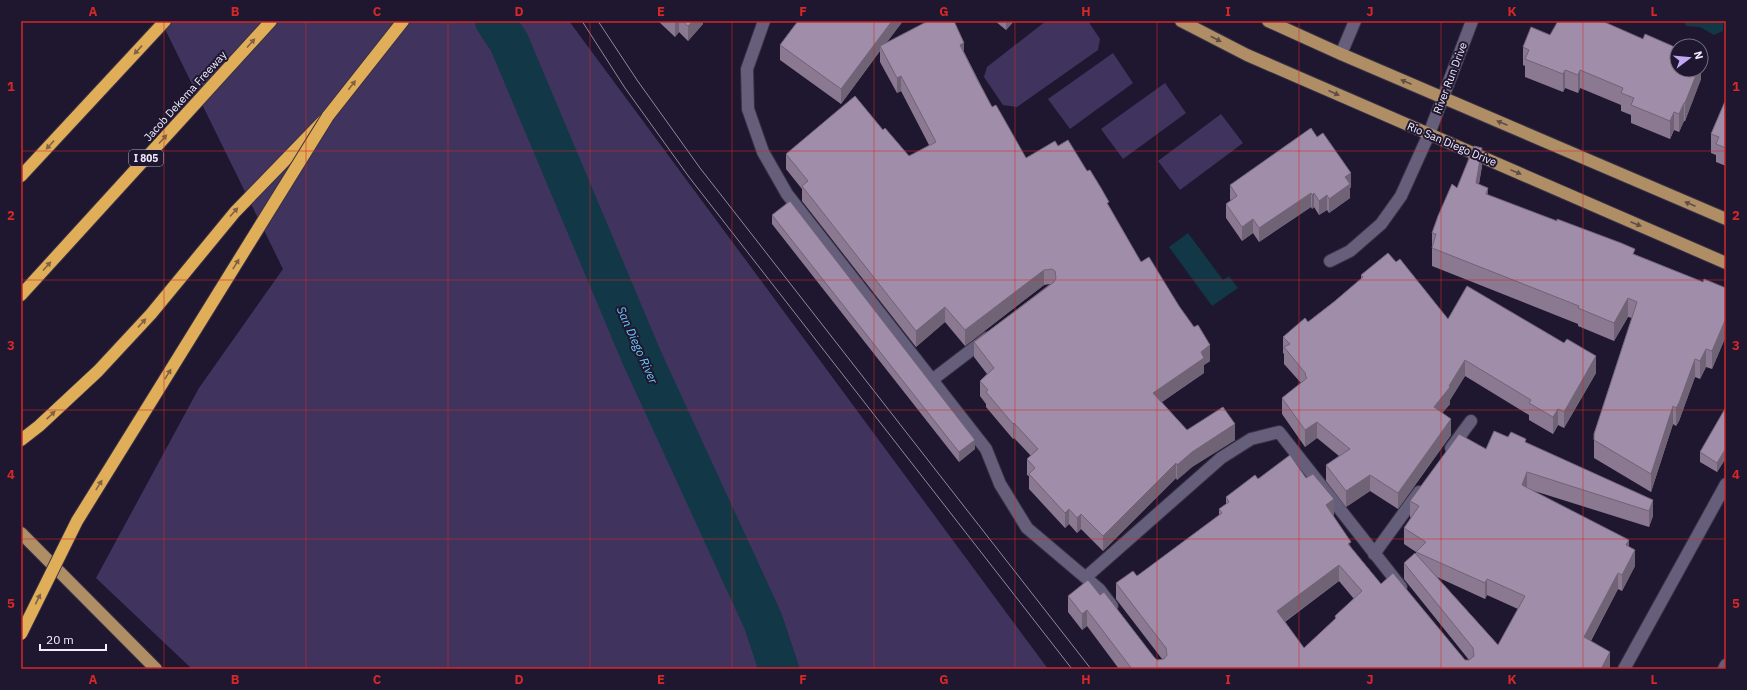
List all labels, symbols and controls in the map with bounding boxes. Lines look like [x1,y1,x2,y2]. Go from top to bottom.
text: A [89,3,98,20]
text: B [231,3,240,20]
text: C [373,3,382,20]
text: D [514,3,524,20]
text: E [657,3,665,20]
text: F [799,3,807,20]
text: G [939,3,949,20]
text: H [1081,3,1091,20]
text: I [1225,3,1231,20]
text: J [1366,3,1374,20]
text: K [1507,3,1517,20]
text: L [1651,3,1658,20]
one-way arrow [1210,36,1222,42]
one-way arrow [246,38,256,48]
north arrow [1669,38,1709,78]
street label: River Run Drive [1430,40,1470,116]
one-way arrow [134,45,143,54]
street label: Jacob Dekema Freeway [141,48,230,144]
text: N [1691,49,1706,61]
text: 1 [7,78,15,95]
text: 1 [1732,78,1740,95]
one-way arrow [1401,79,1412,85]
one-way arrow [348,80,357,90]
one-way arrow [1329,90,1340,96]
street label: Rio San Diego Drive [1405,119,1499,169]
one-way arrow [1496,120,1508,127]
one-way arrow [159,134,168,144]
one-way arrow [45,140,55,150]
road number: I 805 [129,150,163,166]
one-way arrow [1511,169,1522,175]
one-way arrow [1684,201,1696,208]
text: 2 [7,207,15,224]
one-way arrow [230,207,239,218]
text: 2 [1732,207,1740,224]
one-way arrow [1630,221,1642,227]
one-way arrow [233,258,240,270]
one-way arrow [43,261,52,271]
water label: San Diego River [614,304,661,386]
one-way arrow [137,318,147,328]
text: 3 [7,337,15,354]
text: 3 [1732,337,1740,354]
one-way arrow [164,369,172,379]
one-way arrow [46,410,56,420]
text: 4 [7,466,15,483]
text: 4 [1732,466,1740,483]
one-way arrow [96,479,103,491]
one-way arrow [35,594,41,605]
text: 5 [7,595,15,612]
text: 5 [1732,595,1740,612]
scale bar [40,626,106,652]
text: 20 m [46,632,74,647]
text: A [89,671,98,688]
text: B [231,671,240,688]
text: C [373,671,382,688]
text: D [514,671,524,688]
text: E [657,671,665,688]
text: F [799,671,807,688]
text: G [939,671,949,688]
text: H [1081,671,1091,688]
text: I [1225,671,1231,688]
text: J [1366,671,1374,688]
text: K [1507,671,1517,688]
text: L [1651,671,1658,688]

